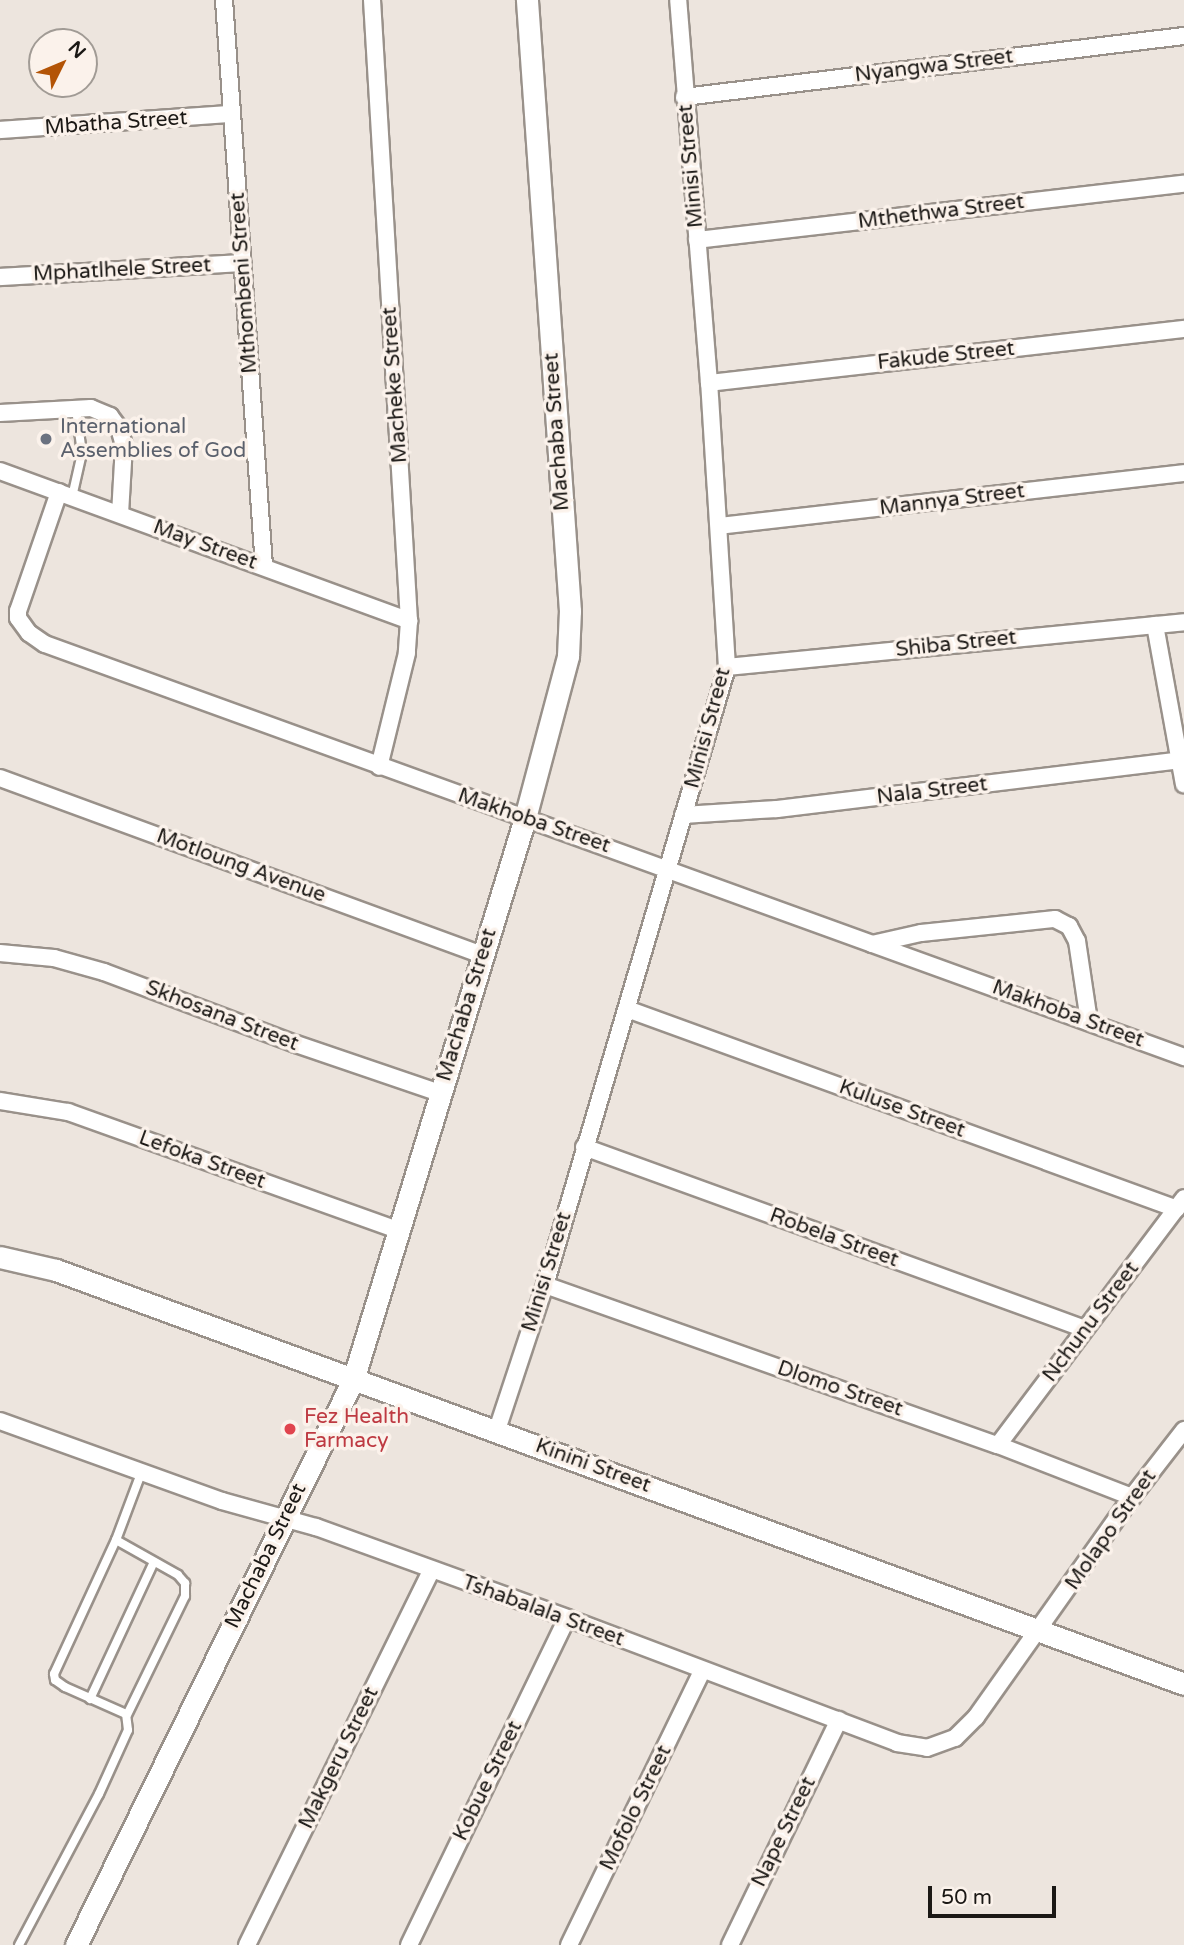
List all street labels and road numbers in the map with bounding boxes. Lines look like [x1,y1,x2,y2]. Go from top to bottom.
street label: Nyangwa Street [853,44,1015,88]
street label: Minisi Street [673,103,709,229]
street label: Mbatha Street [44,105,188,141]
street label: Mthethwa Street [857,189,1025,235]
street label: Mthombeni Street [225,192,263,374]
street label: Mphatlhele Street [32,253,212,287]
street label: Macheke Street [377,306,413,464]
street label: Fakude Street [876,336,1016,376]
street label: Machaba Street [539,352,575,512]
street label: Mannya Street [878,479,1026,521]
street label: May Street [150,515,260,575]
street label: Shiba Street [894,625,1018,663]
street label: Minisi Street [680,665,736,791]
street label: Nala Street [875,772,989,810]
street label: Makhoba Street [454,783,614,859]
street label: Motloung Avenue [153,824,329,908]
street label: Machaba Street [432,926,502,1084]
street label: Skhosana Street [142,975,302,1057]
street label: Makhoba Street [989,975,1147,1053]
street label: Kuluse Street [836,1075,968,1143]
street label: Lefoka Street [135,1125,269,1195]
street label: Robela Street [766,1203,902,1273]
street label: Minisi Street [517,1209,577,1335]
street label: Nchunu Street [1038,1257,1144,1387]
street label: Dlomo Street [774,1356,906,1422]
street label: Kinini Street [532,1433,654,1499]
street label: Molapo Street [1060,1465,1162,1595]
street label: Machaba Street [220,1479,312,1633]
street label: Tshabalala Street [459,1570,627,1652]
street label: Makgeru Street [294,1683,384,1833]
street label: Kobue Street [448,1717,528,1845]
street label: Mofolo Street [595,1741,677,1875]
street label: Nape Street [747,1773,821,1891]

